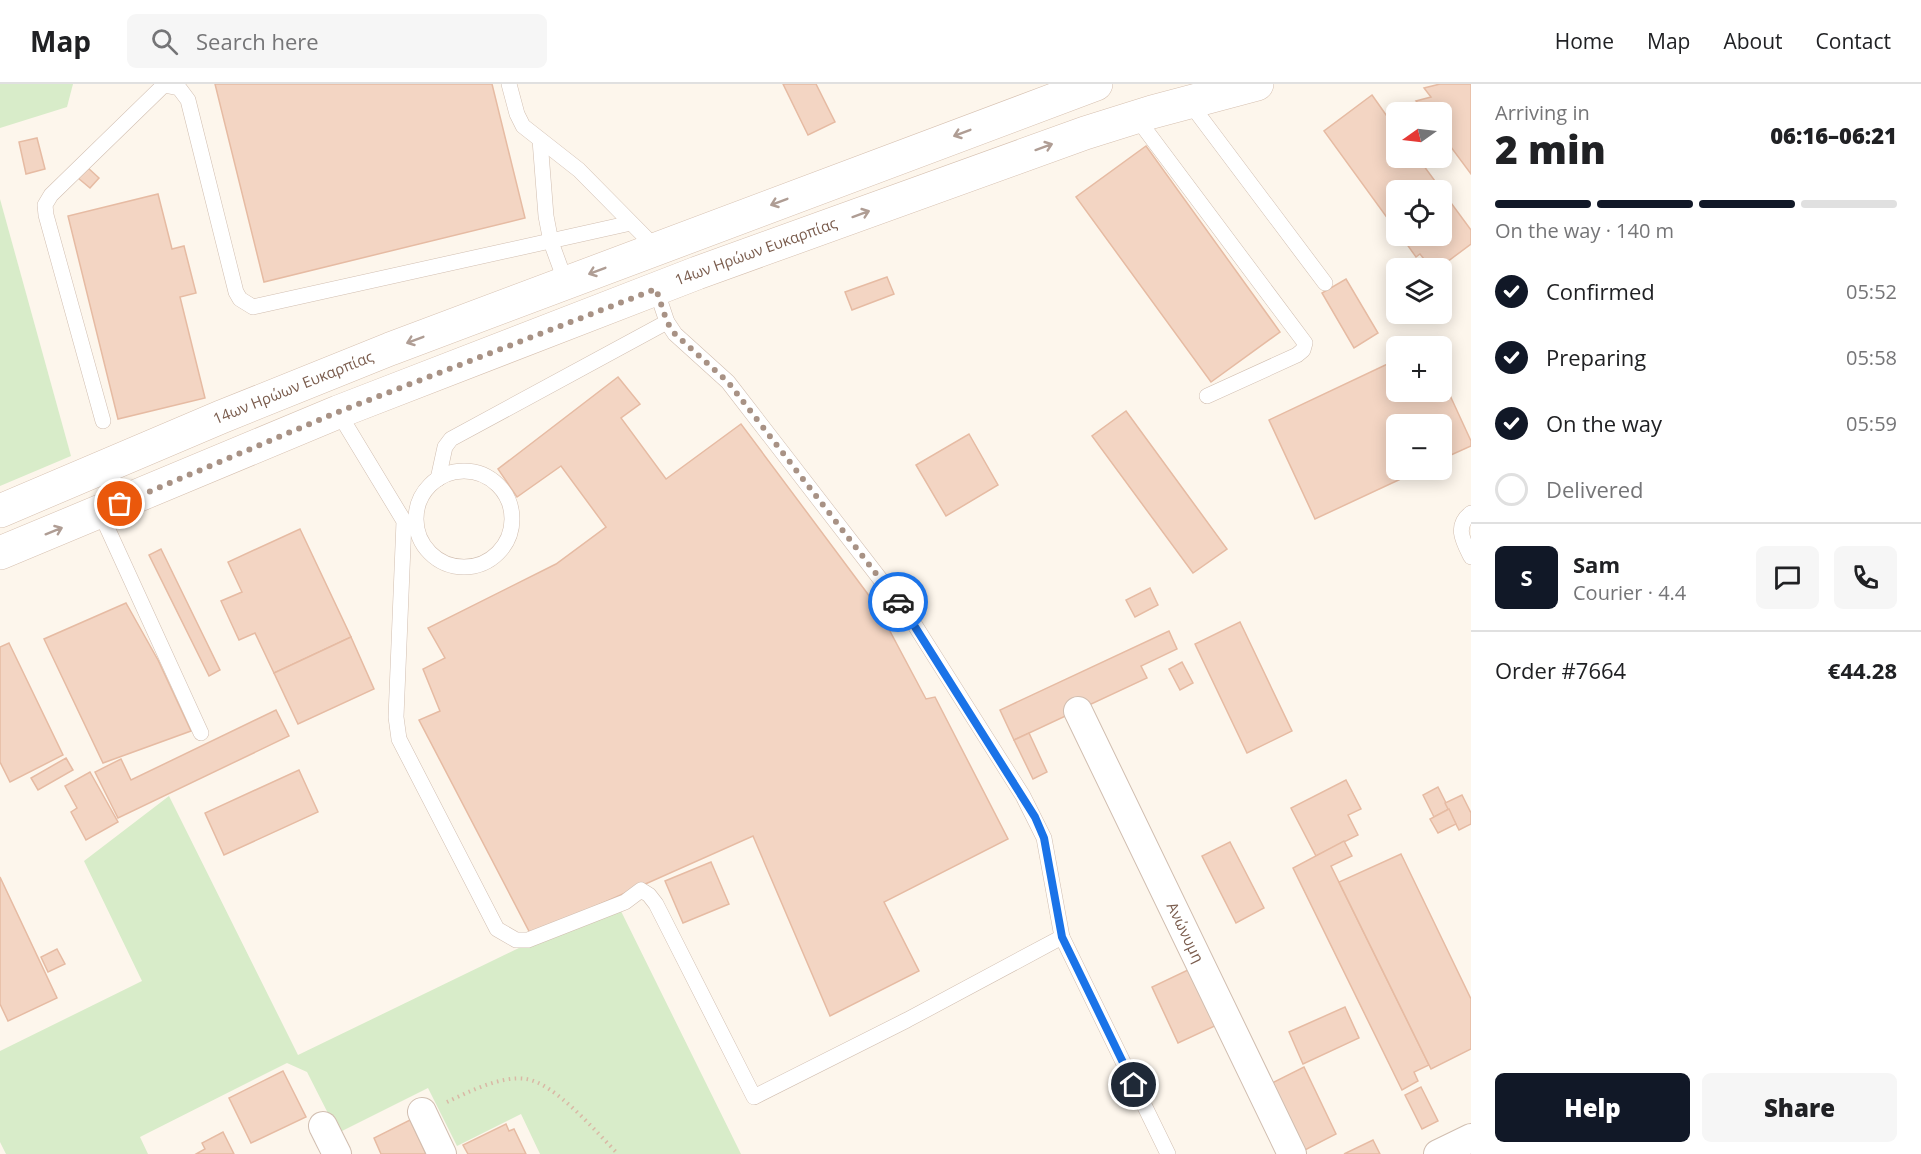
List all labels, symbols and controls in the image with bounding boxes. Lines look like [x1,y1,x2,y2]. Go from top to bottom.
search box [127,14,547,68]
text: Map [30,22,91,60]
icon: search [148,25,181,58]
text: Search here [196,26,319,56]
text: Home [1555,27,1614,55]
text: Map [1647,27,1690,55]
text: About [1723,27,1783,55]
text: Contact [1816,27,1891,55]
text: Arriving in [1495,99,1590,126]
north arrow [1386,102,1452,168]
map controls [1386,102,1452,480]
text: 06:16–06:21 [1770,120,1897,150]
text: 2 min [1495,122,1606,175]
one-way arrow [953,128,972,139]
one-way arrow [1034,141,1053,152]
button: locate [1386,180,1452,246]
one-way arrow [770,197,789,208]
one-way arrow [851,207,870,218]
street label: 14ων Ηρώων Ευκαρπίας [672,212,840,290]
text: On the way · 140 m [1495,217,1674,244]
button: layers [1386,258,1452,324]
one-way arrow [588,266,607,277]
icon: check [1495,275,1528,308]
text: Confirmed [1546,276,1655,306]
text: 05:52 [1846,278,1897,305]
one-way arrow [406,335,424,346]
button: + [1386,336,1452,402]
icon: check [1495,341,1528,374]
text: Preparing [1546,342,1646,372]
text: 05:58 [1846,344,1897,371]
street label: 14ων Ηρώων Ευκαρπίας [210,346,376,428]
icon: check [1495,407,1528,440]
text: On the way [1546,408,1662,438]
text: 05:59 [1846,410,1897,437]
button: − [1386,414,1452,480]
text: Delivered [1546,474,1644,504]
pin [94,478,145,529]
icon: bag [103,487,136,520]
one-way arrow [44,525,63,536]
button: chat [1756,546,1819,609]
button: phone [1834,546,1897,609]
text: Sam [1573,549,1620,579]
text: S [1520,562,1533,592]
courier [868,572,928,632]
text: Courier · 4.4 [1573,579,1686,606]
icon: car [882,586,915,619]
text: Order #7664 [1495,655,1626,685]
text: €44.28 [1828,655,1897,685]
street label: Ανώνυμη [1163,898,1209,966]
pin [1108,1059,1159,1110]
icon: home [1117,1068,1150,1101]
button: Help [1495,1073,1690,1142]
button: Share [1702,1073,1897,1142]

